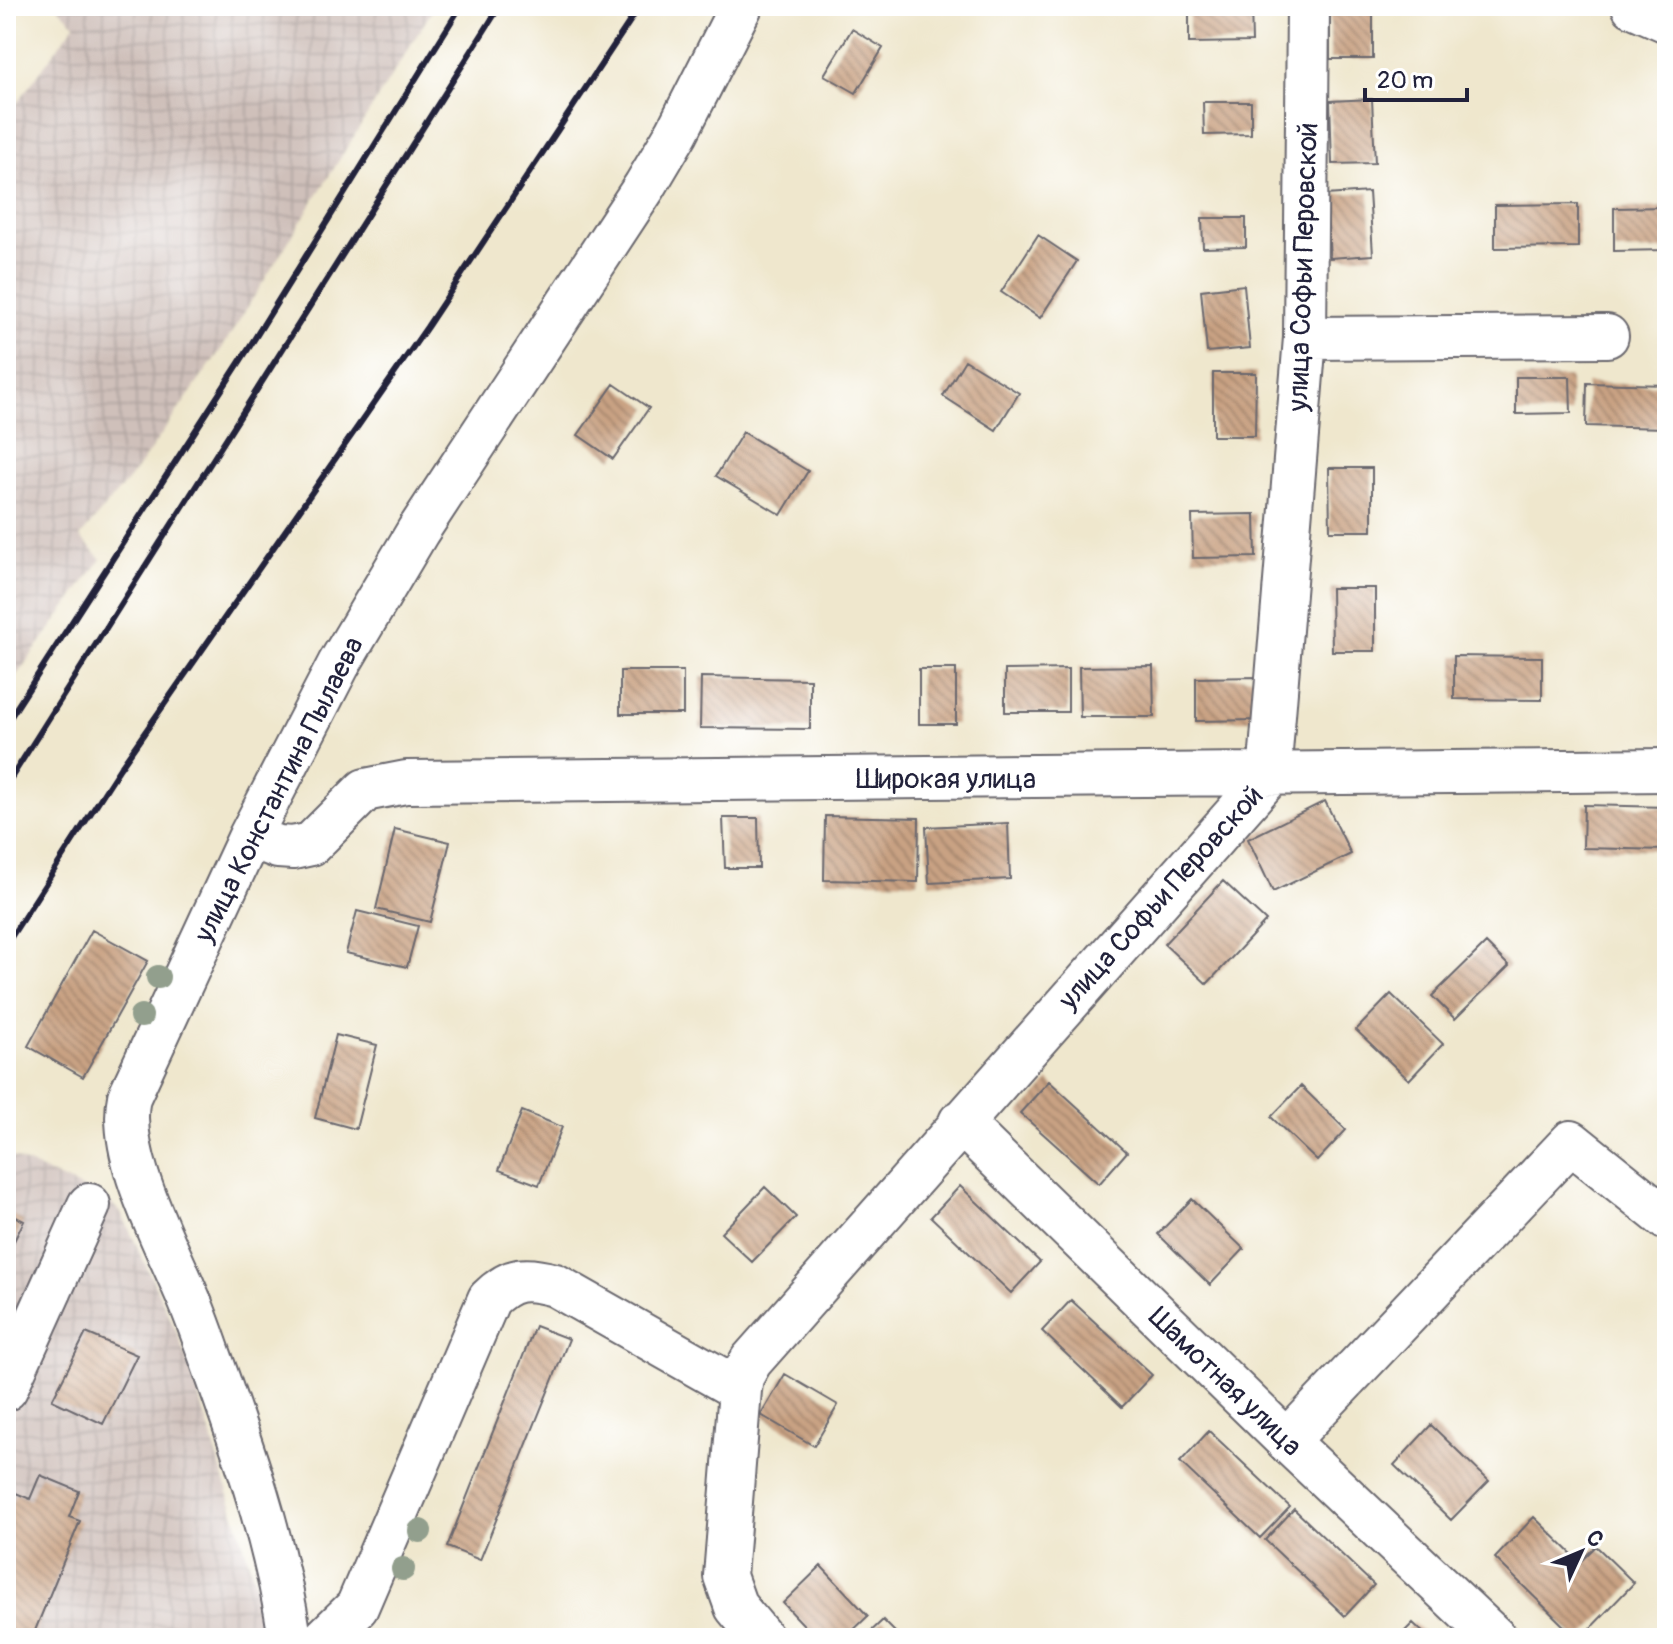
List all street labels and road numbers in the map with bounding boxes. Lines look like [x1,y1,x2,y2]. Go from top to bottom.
street label: улица Софьи Перовской [1281,122,1326,413]
street label: улица Константина Пылаева [186,631,372,949]
street label: Широкая улица [856,762,1036,797]
street label: улица Софьи Перовской [1051,779,1271,1018]
street label: Шамотная улица [1141,1300,1309,1464]

